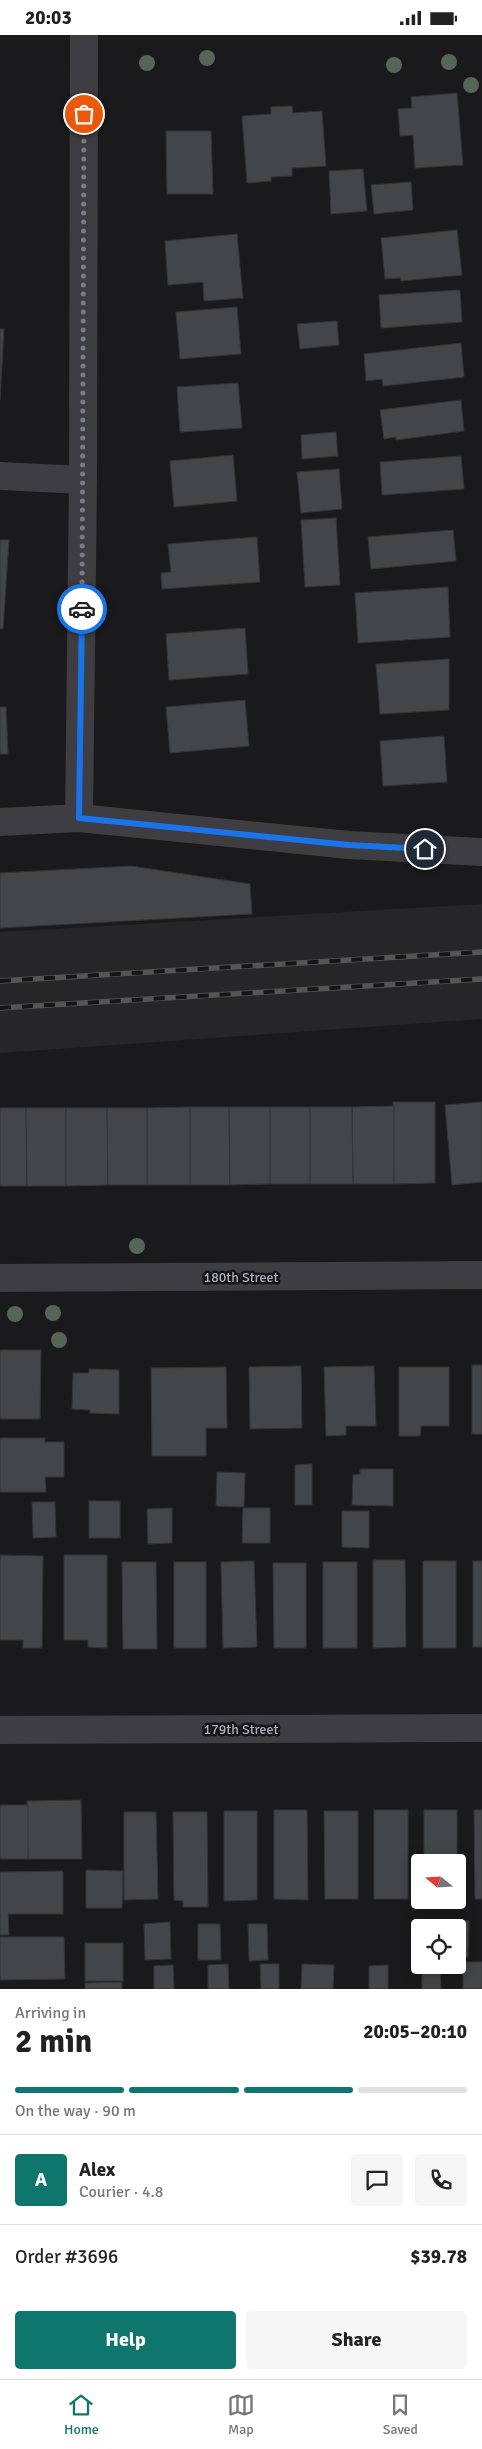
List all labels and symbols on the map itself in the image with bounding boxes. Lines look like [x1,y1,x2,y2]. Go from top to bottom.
pin [63,93,105,135]
courier [57,584,107,634]
pin [404,828,446,870]
street label: 180th Street [204,1269,278,1286]
street label: 179th Street [204,1721,278,1738]
north arrow [411,1854,466,1909]

